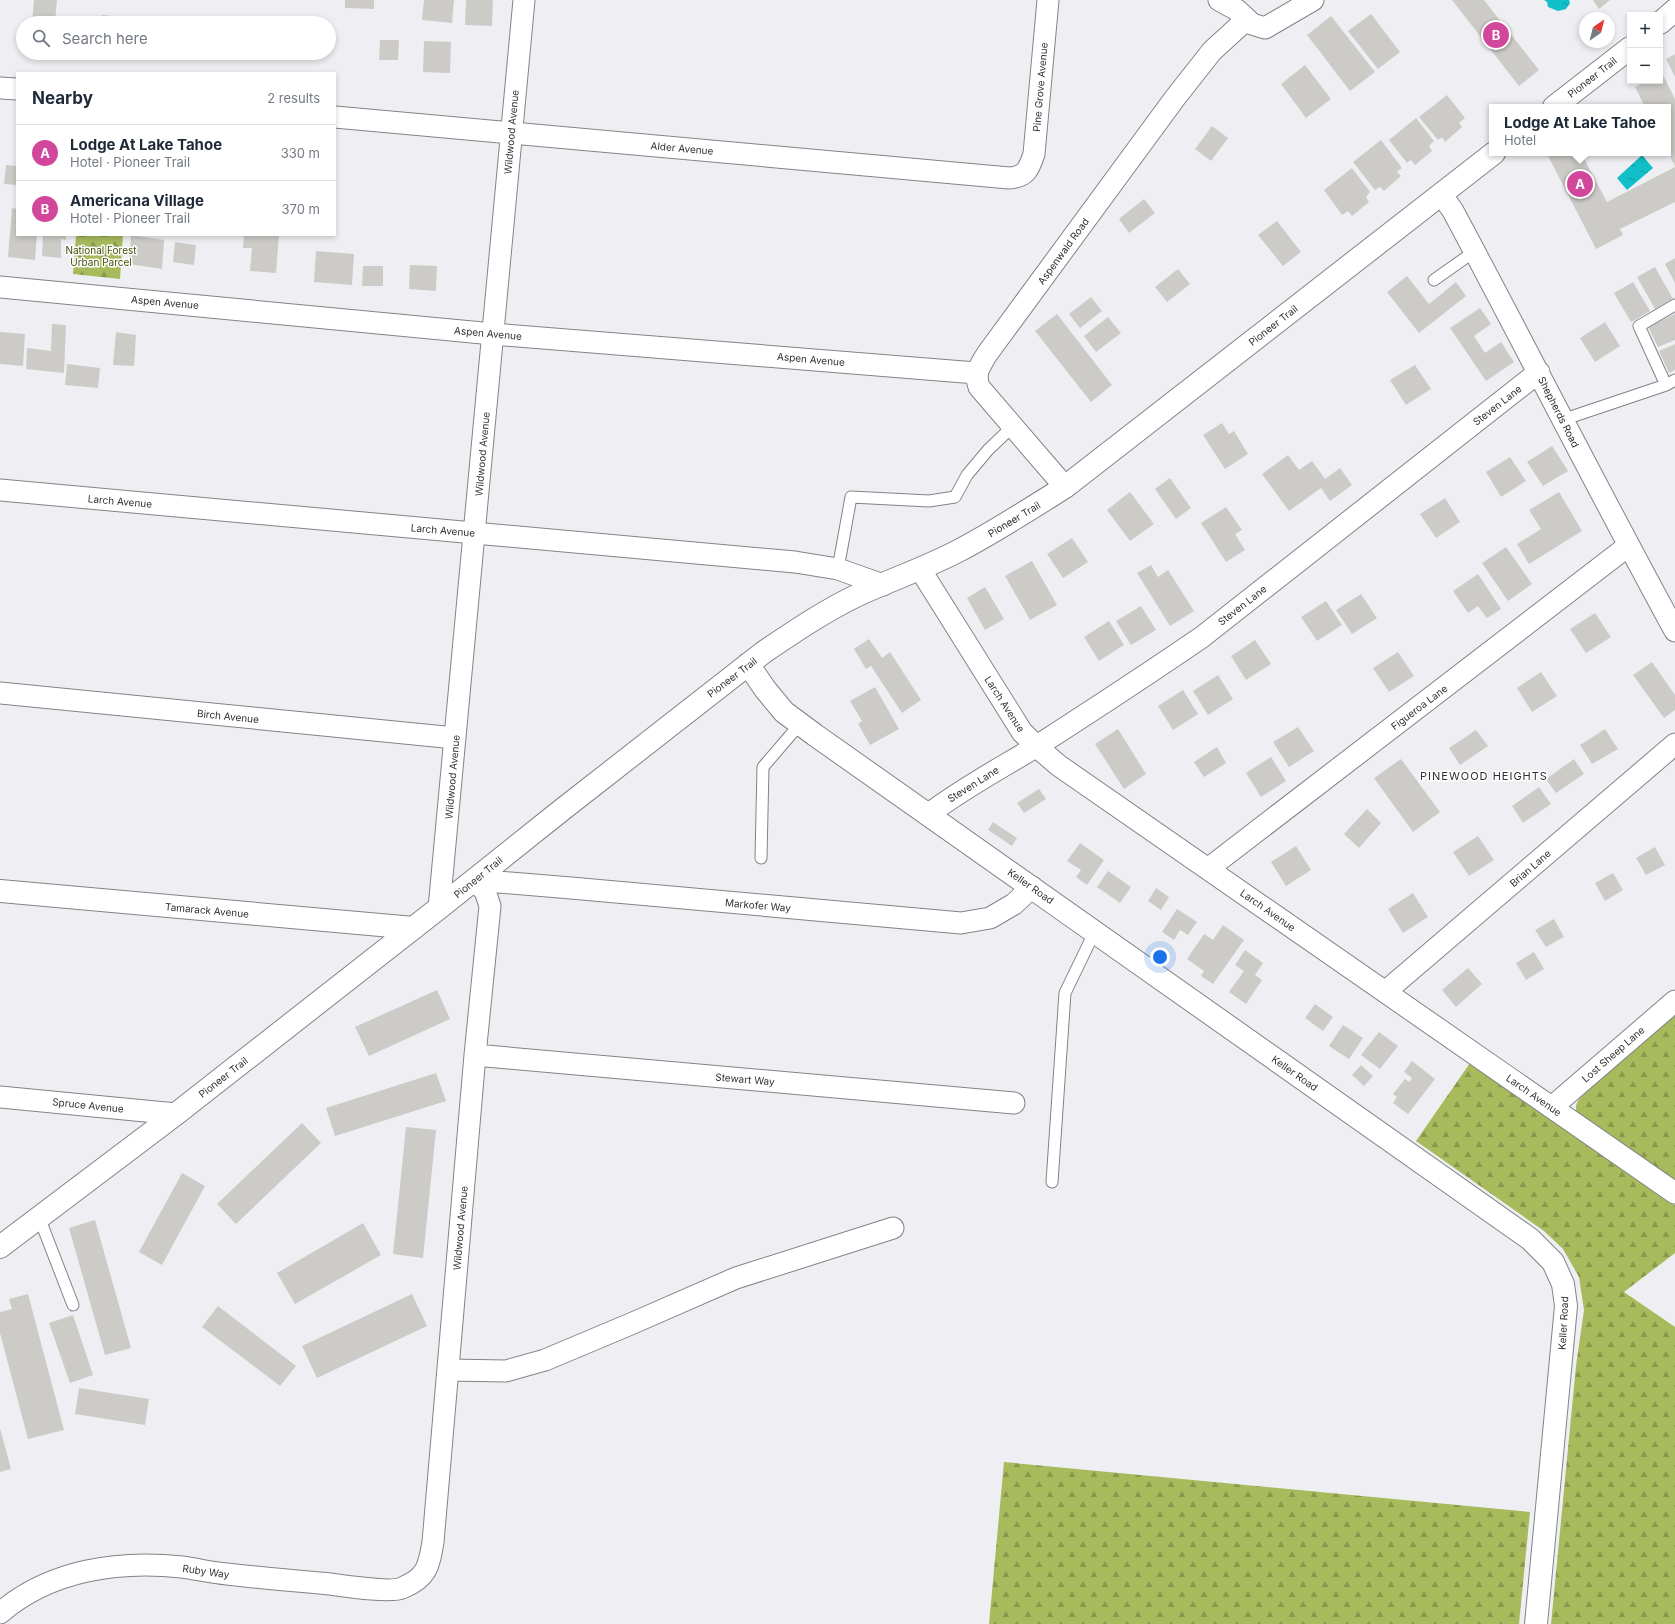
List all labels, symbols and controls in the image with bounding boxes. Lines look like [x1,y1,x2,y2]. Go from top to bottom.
north arrow [1579,12,1615,48]
map controls [1627,12,1663,84]
button: + [1627,12,1663,48]
search box [16,16,336,60]
pin: B [1483,20,1509,50]
icon: search [30,27,52,49]
text: Search here [62,29,148,48]
street label: Pine Grove Avenue [1030,42,1050,132]
button: − [1627,48,1663,84]
street label: Pioneer Trail [1565,54,1619,100]
text: Nearby [32,88,93,108]
street label: Wildwood Avenue [501,89,521,175]
text: 2 results [267,90,320,106]
popup [1489,104,1671,156]
text: Lodge At Lake Tahoe [1504,113,1656,132]
text: Hotel [1504,132,1536,148]
text: Lodge At Lake Tahoe [70,135,222,154]
street label: Alder Avenue [650,139,714,157]
text: A [40,145,50,161]
text: 330 m [281,145,320,161]
text: Hotel · Pioneer Trail [70,154,190,170]
pin: A [1567,169,1593,199]
text: Americana Village [70,191,204,210]
text: B [41,201,49,217]
text: 370 m [282,201,320,217]
text: Hotel · Pioneer Trail [70,210,190,226]
street label: Aspenwald Road [1035,215,1091,287]
park label: National Forest Urban Parcel [65,244,137,268]
street label: Aspen Avenue [131,293,200,311]
street label: Pioneer Trail [1246,302,1300,348]
street label: Aspen Avenue [454,324,523,342]
street label: Aspen Avenue [777,350,846,368]
street label: Shepherds Road [1536,375,1582,449]
street label: Steven Lane [1470,382,1524,428]
street label: Wildwood Avenue [472,411,492,497]
street label: Larch Avenue [87,492,153,510]
street label: Pioneer Trail [986,499,1042,539]
street label: Larch Avenue [410,521,476,539]
street label: Steven Lane [1215,582,1269,628]
street label: Pioneer Trail [705,654,759,700]
street label: Larch Avenue [982,674,1028,734]
street label: Figueroa Lane [1388,682,1450,732]
street label: Birch Avenue [196,707,260,725]
street label: Wildwood Avenue [442,734,462,820]
street label: Steven Lane [945,763,1001,805]
district label: PINEWOOD HEIGHTS [1420,769,1548,783]
street label: Brian Lane [1507,847,1553,889]
street label: Pioneer Trail [451,854,505,900]
street label: Keller Road [1006,866,1056,906]
street label: Larch Avenue [1238,887,1298,933]
street label: Markofer Way [725,896,792,914]
street label: Tamarack Avenue [165,900,250,920]
your location [1150,947,1170,967]
street label: Lost Sheep Lane [1579,1023,1647,1084]
street label: Keller Road [1270,1053,1320,1093]
street label: Pioneer Trail [196,1054,250,1100]
street label: Stewart Way [715,1070,776,1088]
street label: Larch Avenue [1504,1072,1564,1118]
street label: Spruce Avenue [52,1095,124,1115]
street label: Wildwood Avenue [450,1185,470,1271]
street label: Keller Road [1556,1296,1570,1350]
street label: Ruby Way [182,1562,231,1580]

